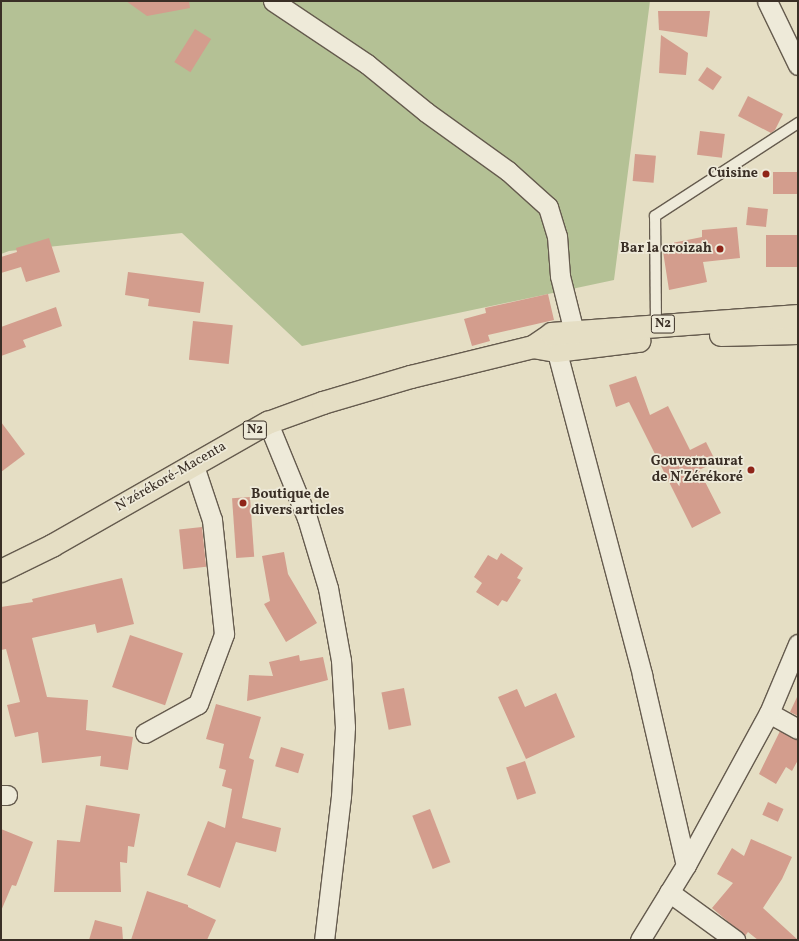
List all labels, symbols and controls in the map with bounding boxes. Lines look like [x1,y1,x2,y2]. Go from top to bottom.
place label: Cuisine [708,166,758,182]
marker: Cuisine [761,169,771,179]
place label: Bar la croizah [620,241,712,257]
marker: Bar la croizah [715,244,725,254]
road number: N2 [650,313,676,335]
road number: N2 [242,419,268,441]
street label: N'zérékoré-Macenta [112,438,230,516]
place label: Gouvernaurat de N'Zérékoré [651,454,743,486]
marker: Gouvernaurat de N'Zérékoré [746,465,756,475]
place label: Boutique de divers articles [251,487,344,520]
marker: Boutique de divers articles [238,498,248,508]

